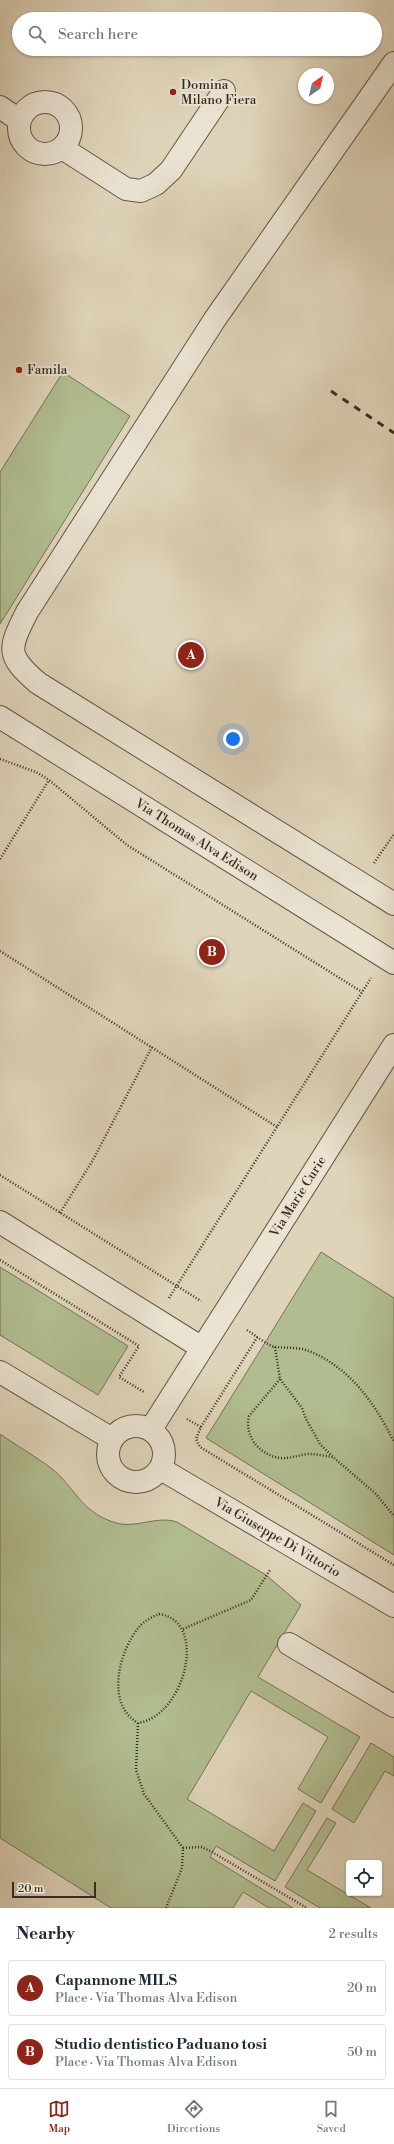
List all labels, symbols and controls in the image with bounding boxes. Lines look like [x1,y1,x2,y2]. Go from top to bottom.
search box [12,12,382,56]
icon: search [26,23,48,45]
text: Search here [58,25,138,44]
north arrow [298,68,334,104]
place label: Domina Milano Fiera [181,77,257,108]
marker: Domina Milano Fiera [168,87,178,97]
place label: Famila [27,362,68,378]
marker: Famila [14,365,24,375]
pin: A [178,640,204,670]
your location [223,729,243,749]
street label: Via Thomas Alva Edison [131,795,262,885]
pin: B [199,937,225,967]
street label: Via Marie Curie [266,1153,330,1241]
street label: Via Giuseppe Di Vittorio [211,1494,343,1581]
map controls [346,1860,382,1896]
button: locate [346,1860,382,1896]
scale bar [12,1880,96,1899]
text: 20 m [18,1882,43,1896]
text: Nearby [16,1923,75,1945]
text: 2 results [329,1926,378,1942]
text: Capannone MILS [55,1971,177,1990]
text: A [25,1980,35,1996]
text: 20 m [347,1980,377,1996]
text: Place · Via Thomas Alva Edison [55,1990,237,2006]
text: Studio dentistico Paduano tosi [55,2035,267,2054]
text: B [25,2044,35,2060]
text: 50 m [347,2044,377,2060]
text: Place · Via Thomas Alva Edison [55,2054,237,2070]
tab: Map [48,2098,70,2136]
tab: Directions [167,2098,220,2136]
tab: Saved [317,2098,346,2136]

